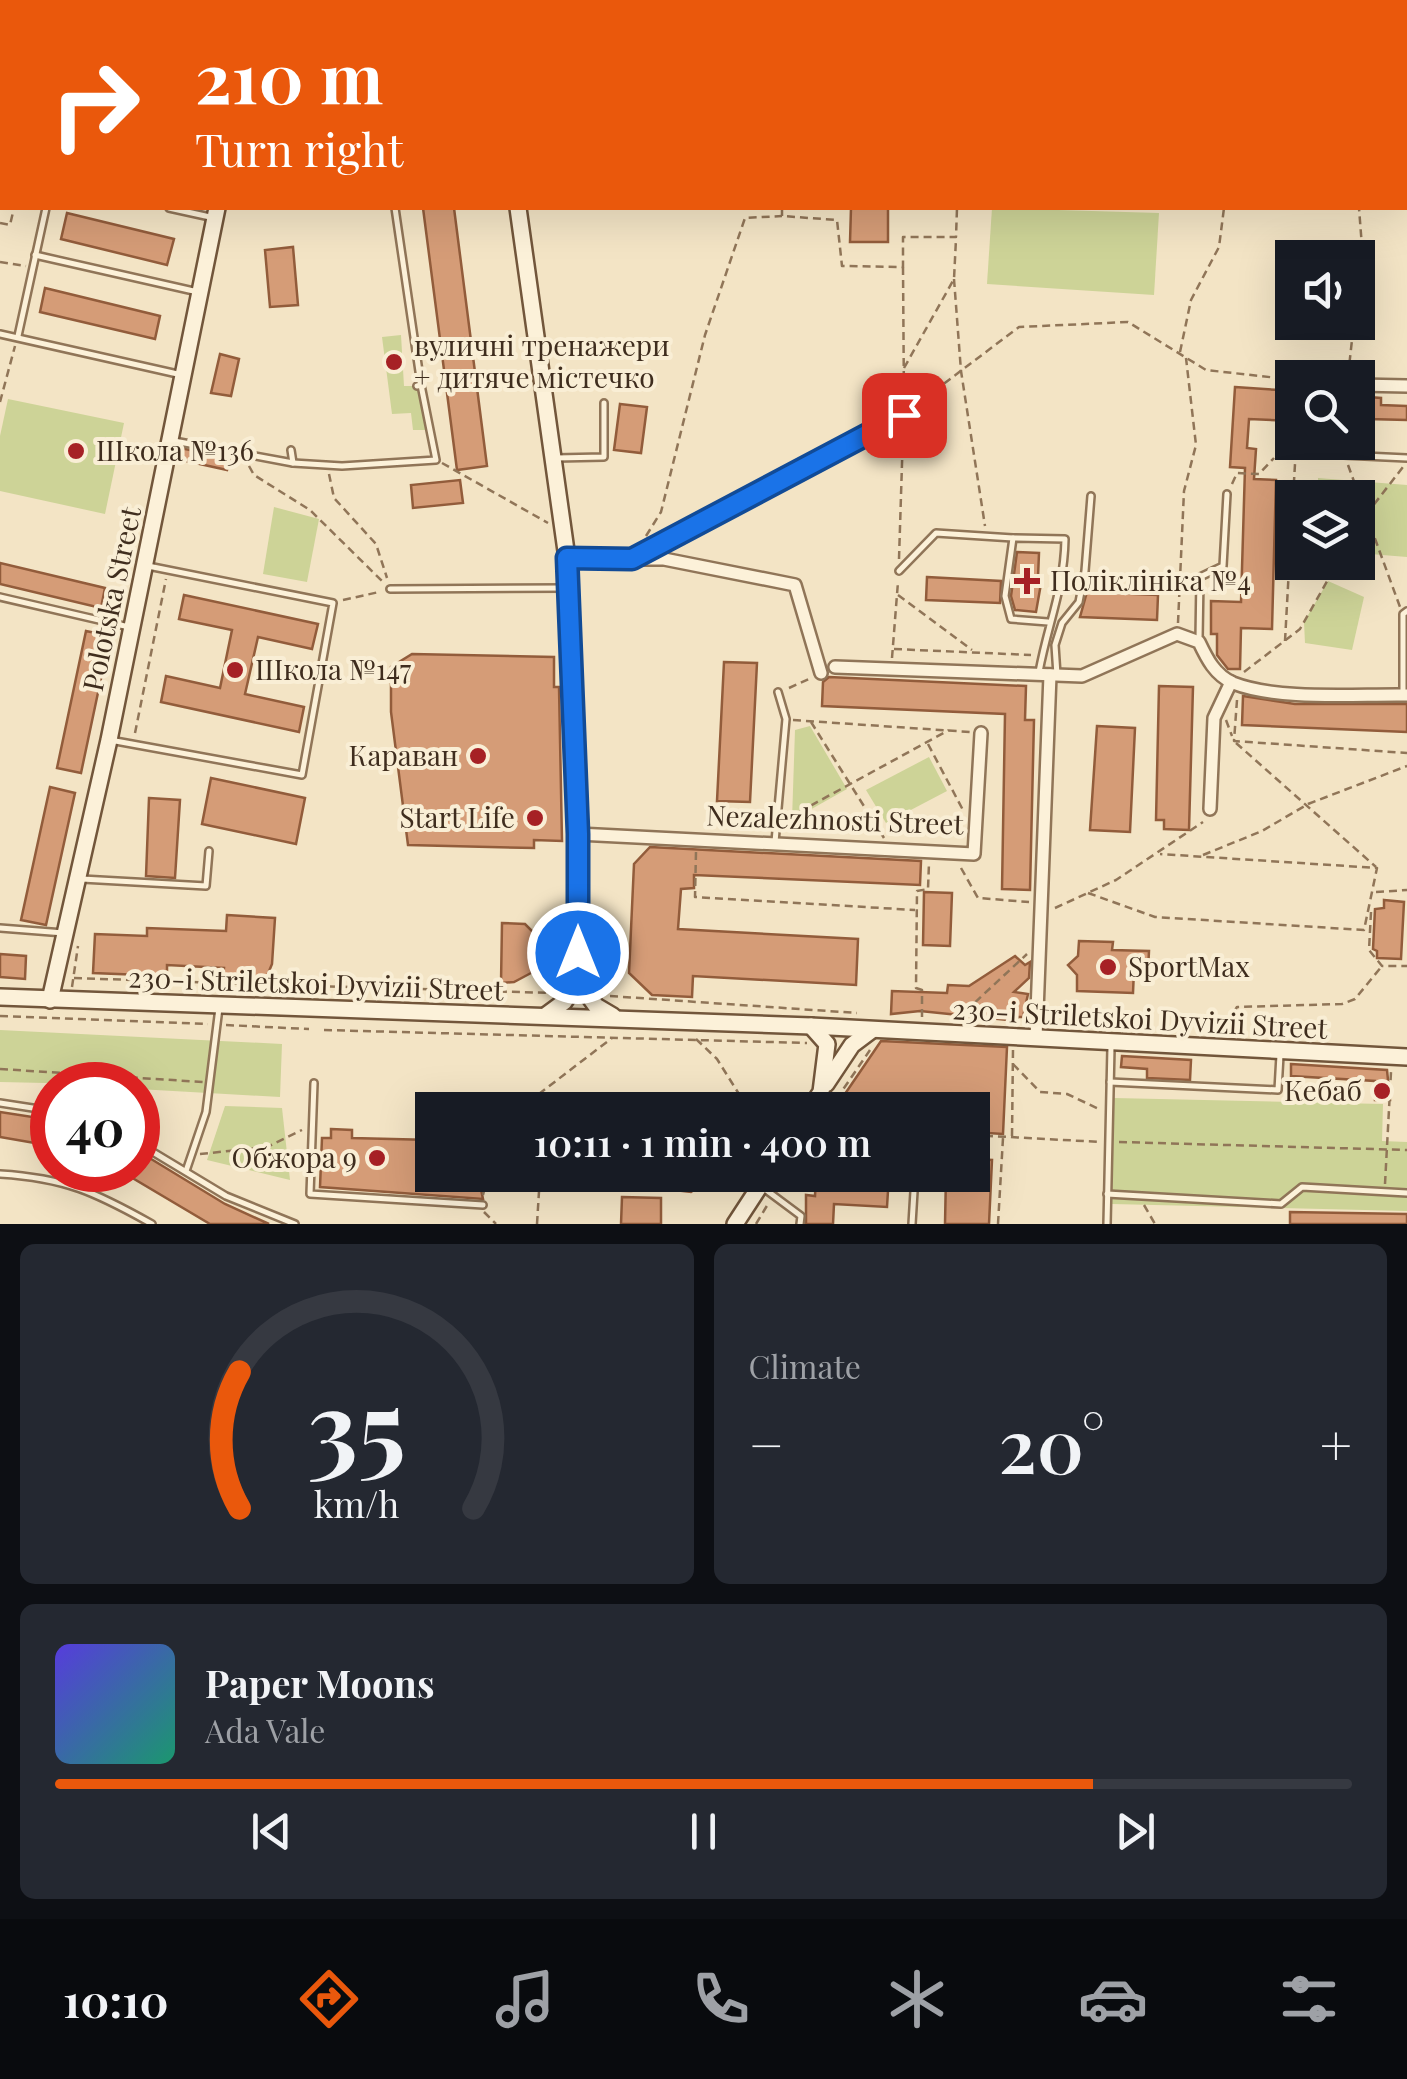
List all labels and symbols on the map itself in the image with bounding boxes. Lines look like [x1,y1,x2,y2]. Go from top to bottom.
place label: вуличні тренажери + дитяче містечко [414,326,670,395]
marker: вуличні тренажери + дитяче містечко [383,351,405,373]
pin [862,373,947,458]
place label: Школа №136 [96,431,254,468]
marker: Школа №136 [65,440,87,462]
street label: Polotska Street [73,502,148,694]
place label: Поліклініка №4 [1050,561,1251,598]
marker: Поліклініка №4 [1014,568,1040,594]
place label: Школа №147 [255,650,412,687]
marker: Школа №147 [224,659,246,681]
place label: Караван [349,736,458,773]
marker: Караван [467,745,489,767]
street label: Nezalezhnosti Street [706,796,965,842]
place label: Start Life [399,798,515,835]
marker: Start Life [524,807,546,829]
position arrow [526,901,630,1005]
place label: SportMax [1128,947,1250,984]
marker: SportMax [1097,956,1119,978]
street label: 230-i Striletskoi Dyvizii Street [128,957,505,1008]
street label: 230-i Striletskoi Dyvizii Street [952,989,1330,1046]
speed limit sign: 40 [30,1062,160,1192]
place label: Кебаб [1284,1071,1362,1108]
marker: Кебаб [1371,1080,1393,1102]
place label: Обжора 9 [232,1138,357,1175]
marker: Обжора 9 [366,1147,388,1169]

